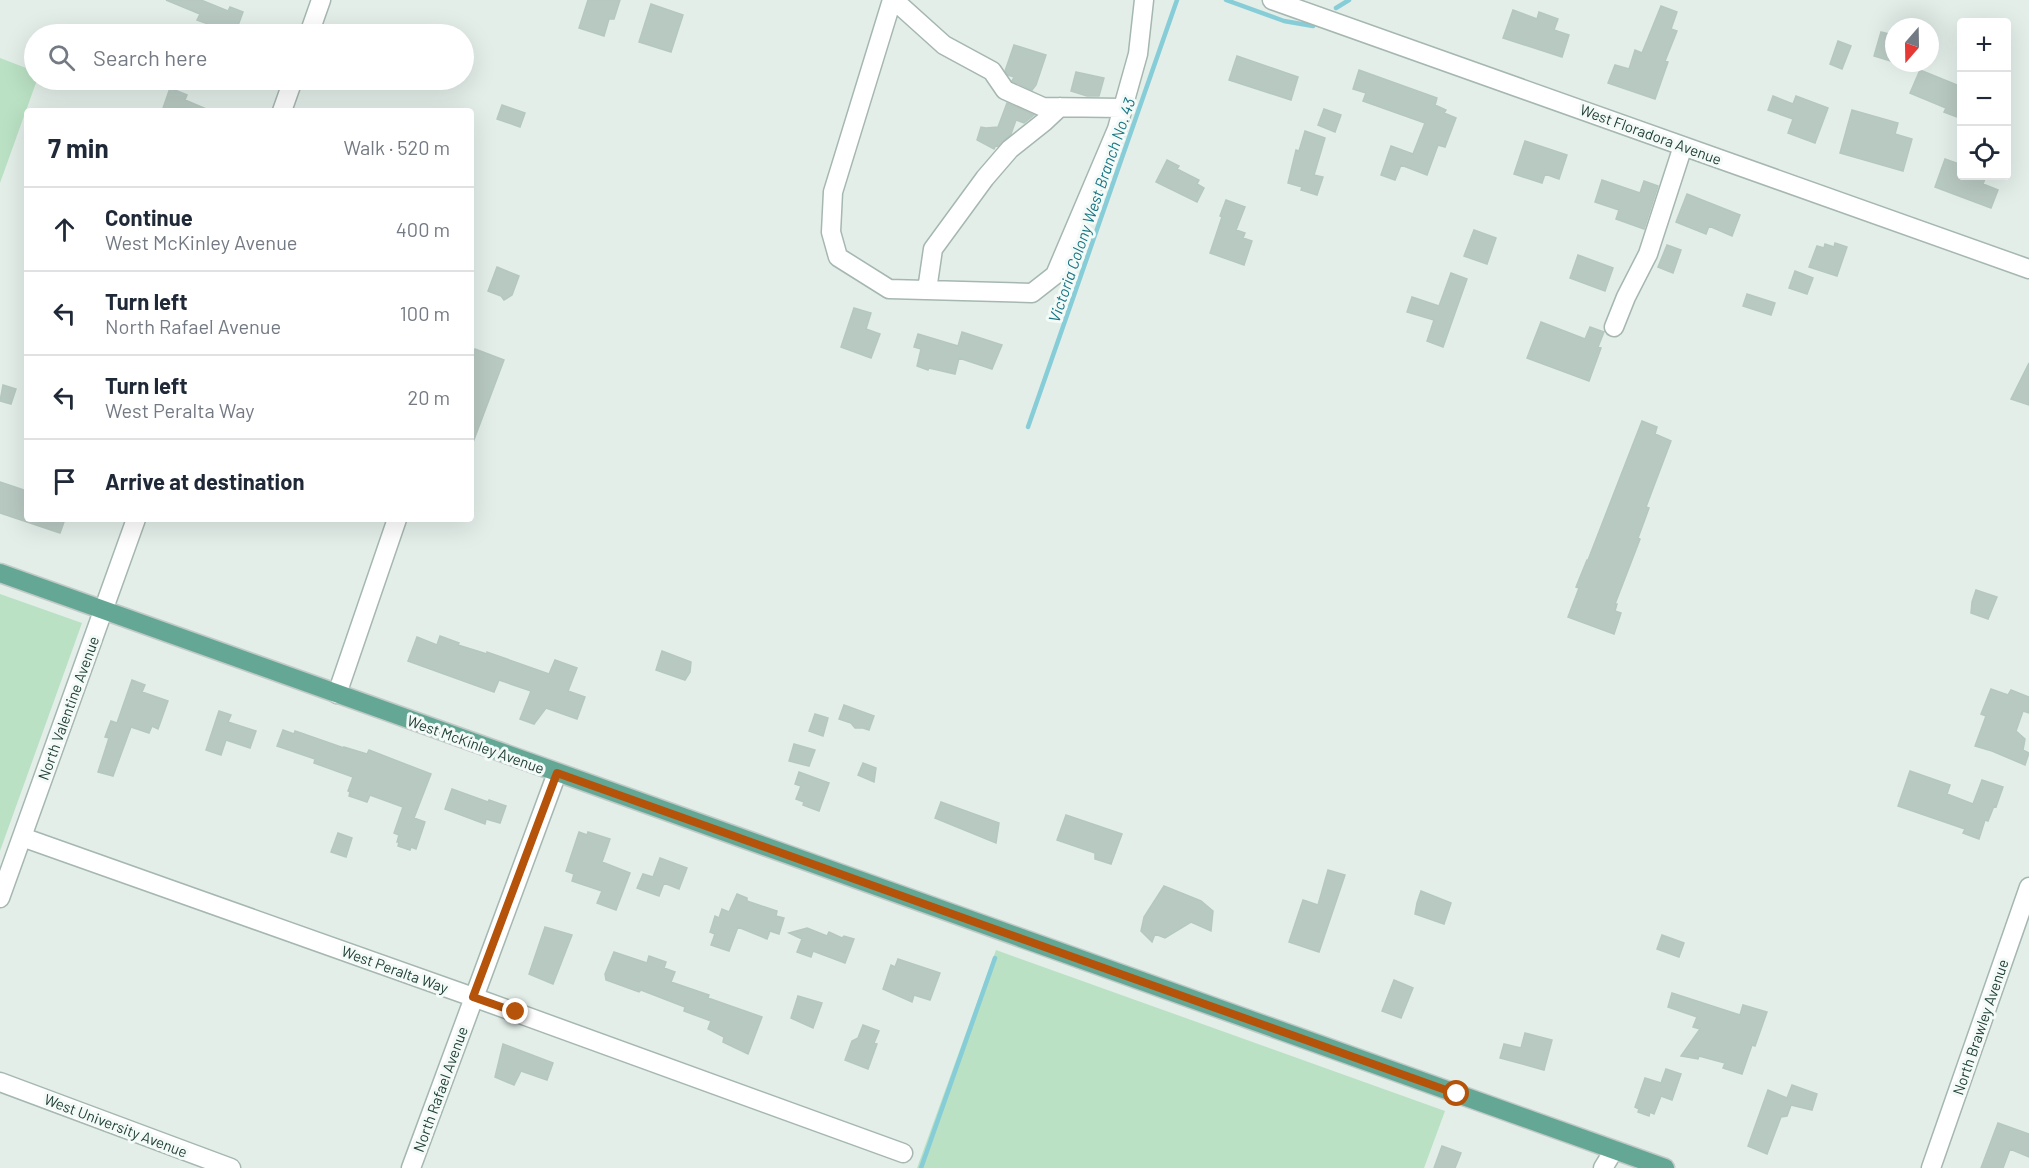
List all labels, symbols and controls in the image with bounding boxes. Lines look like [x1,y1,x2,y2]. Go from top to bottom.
north arrow [1885,18,1939,72]
map controls [1957,18,2011,180]
button: + [1957,18,2011,72]
search box [24,24,474,90]
icon: search [45,41,78,74]
text: Search here [93,44,207,70]
button: − [1957,72,2011,126]
water label: Victoria Colony West Branch No. 43 [1044,95,1138,325]
street label: West Floradora Avenue [1578,100,1724,168]
button: locate [1957,126,2011,180]
text: 7 min [48,132,109,163]
text: Walk · 520 m [344,135,450,159]
text: Continue [105,204,193,230]
icon: ahead [48,213,81,246]
text: 400 m [396,217,450,241]
text: West McKinley Avenue [105,230,298,254]
text: Turn left [105,288,188,314]
icon: left [48,297,81,330]
text: 100 m [400,301,450,325]
text: North Rafael Avenue [105,314,281,338]
text: Turn left [105,372,188,398]
icon: left [48,381,81,414]
text: 20 m [407,385,450,409]
text: West Peralta Way [105,398,255,422]
icon: arrive [48,465,81,498]
text: Arrive at destination [105,468,304,494]
street label: North Valentine Avenue [34,634,102,782]
street label: West McKinley Avenue [405,711,547,777]
street label: West Peralta Way [339,941,451,997]
street label: North Brawley Avenue [1948,957,2012,1097]
route end [502,998,528,1024]
street label: North Rafael Avenue [409,1024,471,1154]
route start [1443,1080,1469,1106]
street label: West University Avenue [42,1089,190,1161]

